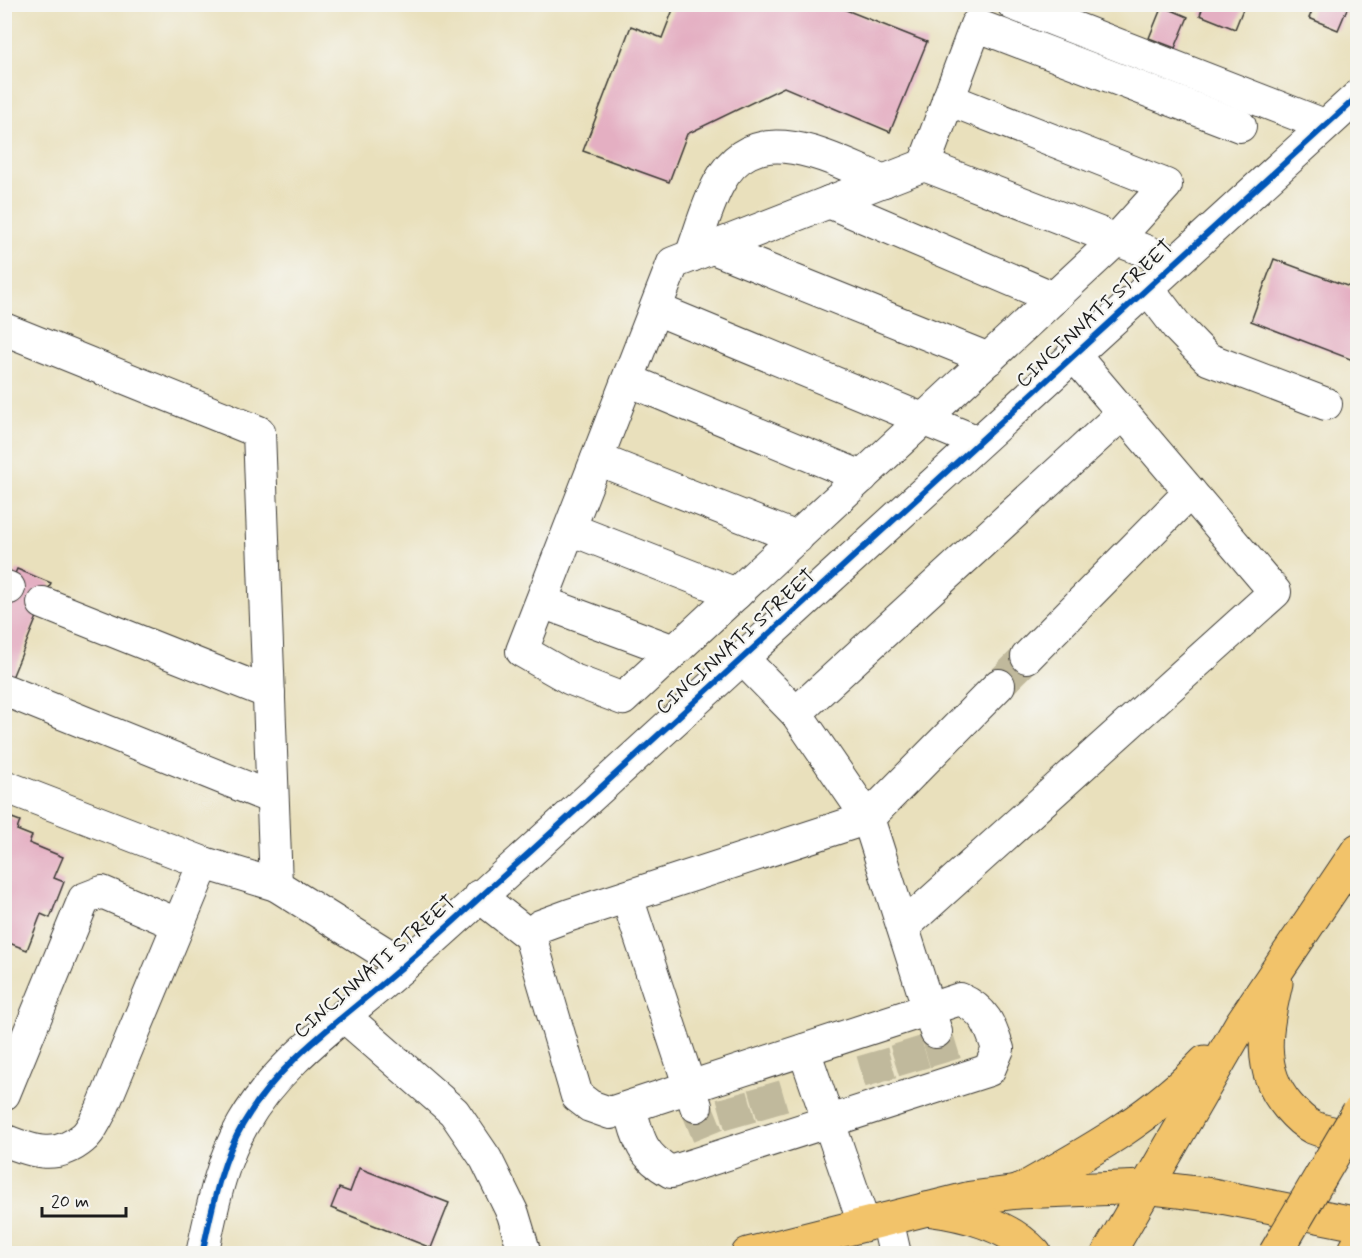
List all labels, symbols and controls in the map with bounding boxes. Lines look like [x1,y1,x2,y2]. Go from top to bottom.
street label: CINCINNATI STREET [1010,234,1180,394]
street label: CINCINNATI STREET [650,563,822,721]
street label: CINCINNATI STREET [288,889,462,1045]
scale bar [42,1180,126,1218]
text: 20 m [51,1190,89,1214]

